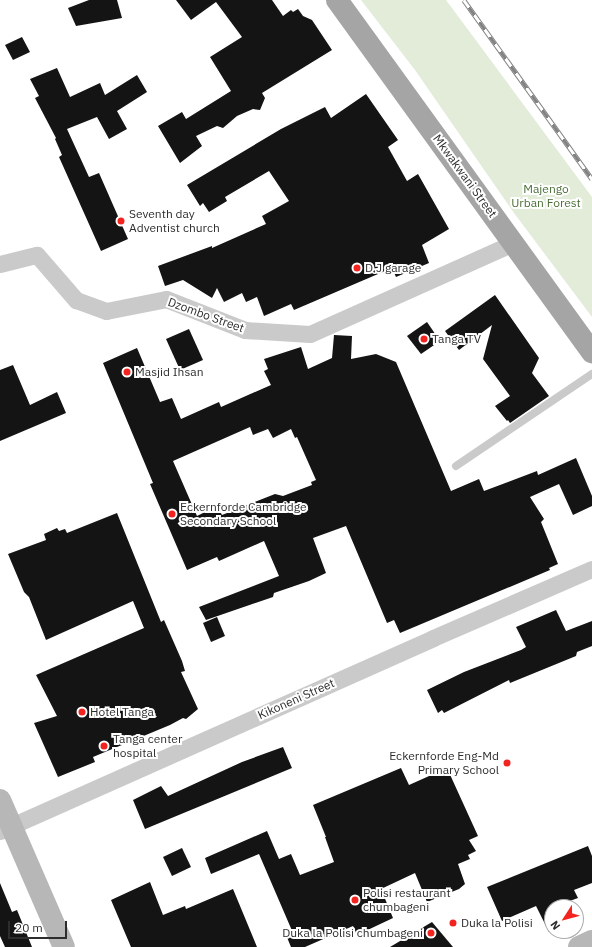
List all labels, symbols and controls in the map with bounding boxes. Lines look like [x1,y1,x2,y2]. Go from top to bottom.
street label: Mkwakwani Street [430,132,500,220]
park label: Majengo Urban Forest [511,182,581,210]
place label: Seventh day Adventist church [129,207,220,235]
marker: Seventh day Adventist church [116,216,126,226]
place label: D.J garage [365,261,421,275]
marker: D.J garage [352,263,362,273]
street label: Dzombo Street [166,295,246,335]
place label: Tanga TV [432,332,481,346]
marker: Tanga TV [419,334,429,344]
place label: Masjid Ihsan [135,365,203,379]
marker: Masjid Ihsan [122,367,132,377]
place label: Eckernforde Cambridge Secondary School [180,500,307,528]
marker: Eckernforde Cambridge Secondary School [167,509,177,519]
street label: Kikoneni Street [255,676,337,722]
place label: Hotel Tanga [90,705,154,719]
marker: Hotel Tanga [77,707,87,717]
place label: Tanga center hospital [113,732,182,760]
marker: Tanga center hospital [98,740,110,752]
place label: Eckernforde Eng-Md Primary School [389,749,499,777]
marker: Eckernforde Eng-Md Primary School [502,758,512,768]
place label: Polisi restaurant chumbageni [363,886,451,914]
marker: Polisi restaurant chumbageni [350,895,360,905]
north arrow [544,899,584,939]
scale bar [10,913,69,939]
place label: Duka la Polisi [461,916,533,930]
marker: Duka la Polisi [448,918,458,928]
text: N [547,918,563,933]
text: 20 m [15,920,43,935]
place label: Duka la Polisi chumbageni [282,926,423,940]
marker: Duka la Polisi chumbageni [426,928,436,938]

